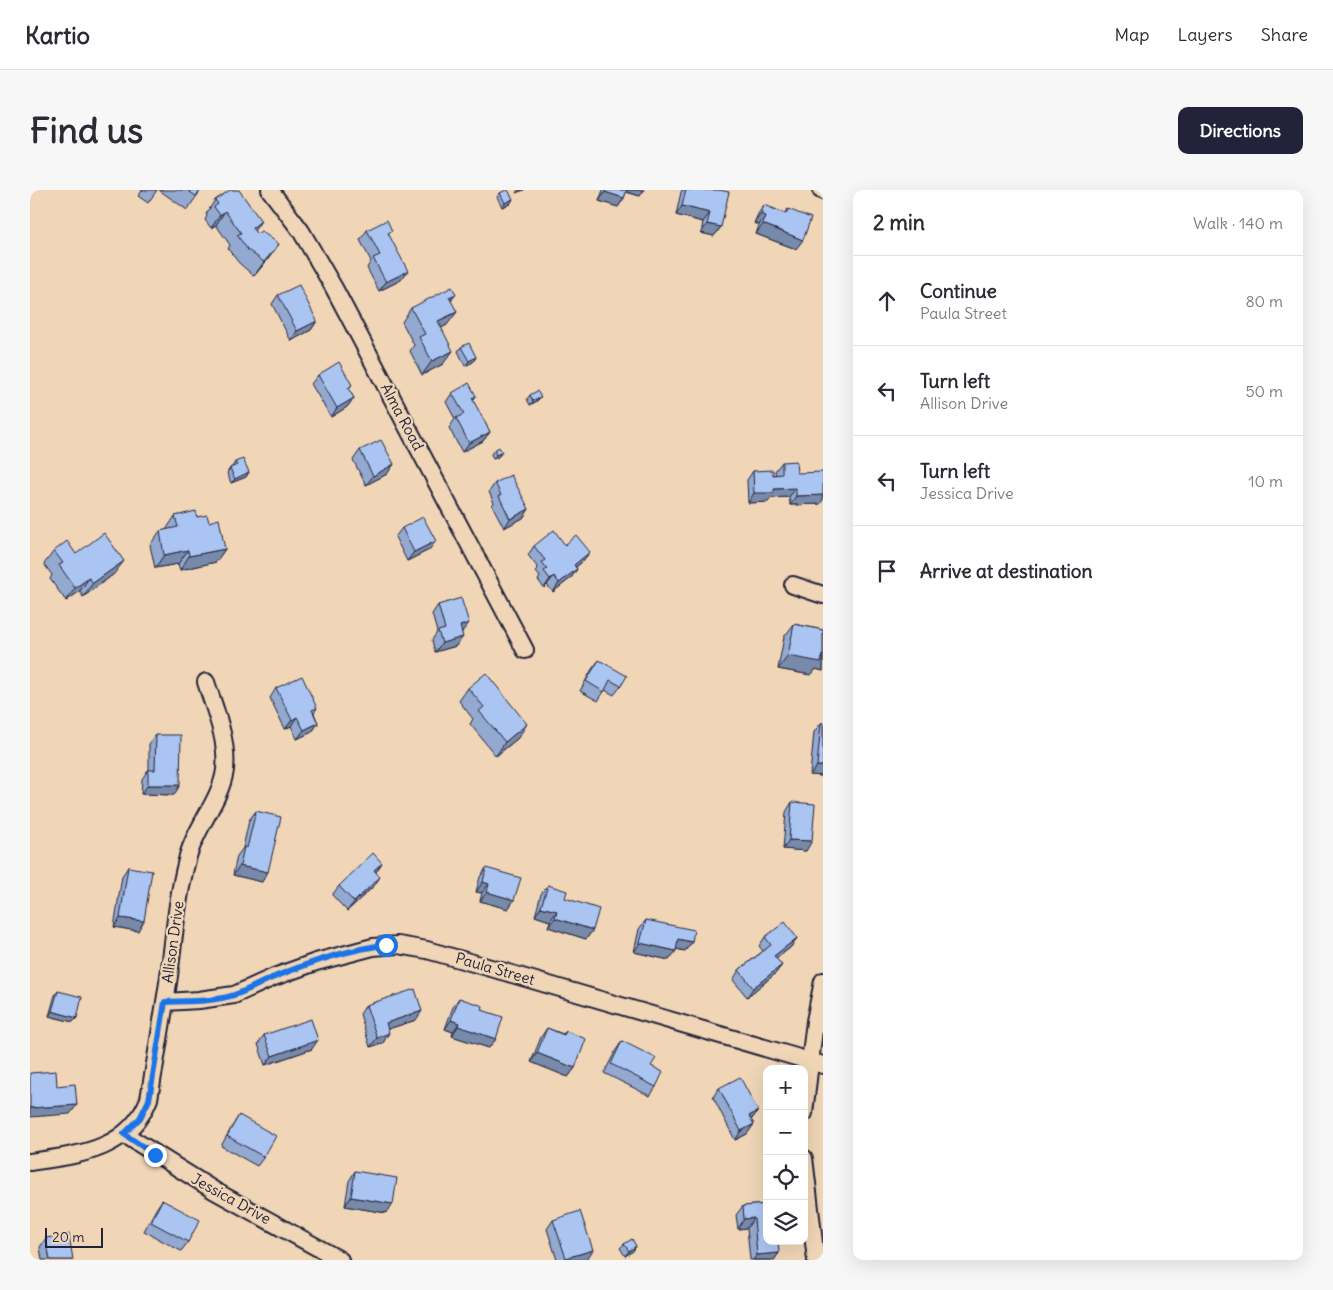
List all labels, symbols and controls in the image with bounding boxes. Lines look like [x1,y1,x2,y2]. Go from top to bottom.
text: Kartio [25,20,90,50]
text: Map [1114,23,1149,46]
text: Layers [1177,23,1233,46]
text: Share [1261,23,1308,46]
button: Directions [1178,107,1303,154]
text: Find us [30,108,143,152]
text: 2 min [873,209,925,236]
text: Walk · 140 m [1193,213,1283,233]
text: Continue [920,279,997,303]
icon: ahead [873,287,901,315]
text: 80 m [1245,291,1283,311]
text: Paula Street [920,303,1007,323]
text: Turn left [920,369,990,393]
icon: left [873,377,901,405]
street label: Alma Road [377,380,428,454]
text: 50 m [1245,381,1283,401]
text: Allison Drive [920,393,1008,413]
text: Turn left [920,459,990,483]
icon: left [873,467,901,495]
text: 10 m [1248,471,1283,491]
text: Jessica Drive [920,483,1014,503]
icon: arrive [873,557,901,585]
text: Arrive at destination [920,559,1093,583]
street label: Allison Drive [157,900,188,984]
route start [375,934,398,957]
street label: Paula Street [453,948,537,989]
map controls [763,1065,808,1245]
button: + [763,1065,808,1110]
button: − [763,1110,808,1155]
route end [144,1144,167,1167]
button: locate [763,1155,808,1200]
street label: Jessica Drive [188,1169,274,1228]
button: layers [763,1200,808,1245]
scale bar [45,1225,102,1248]
text: 20 m [52,1228,85,1246]

